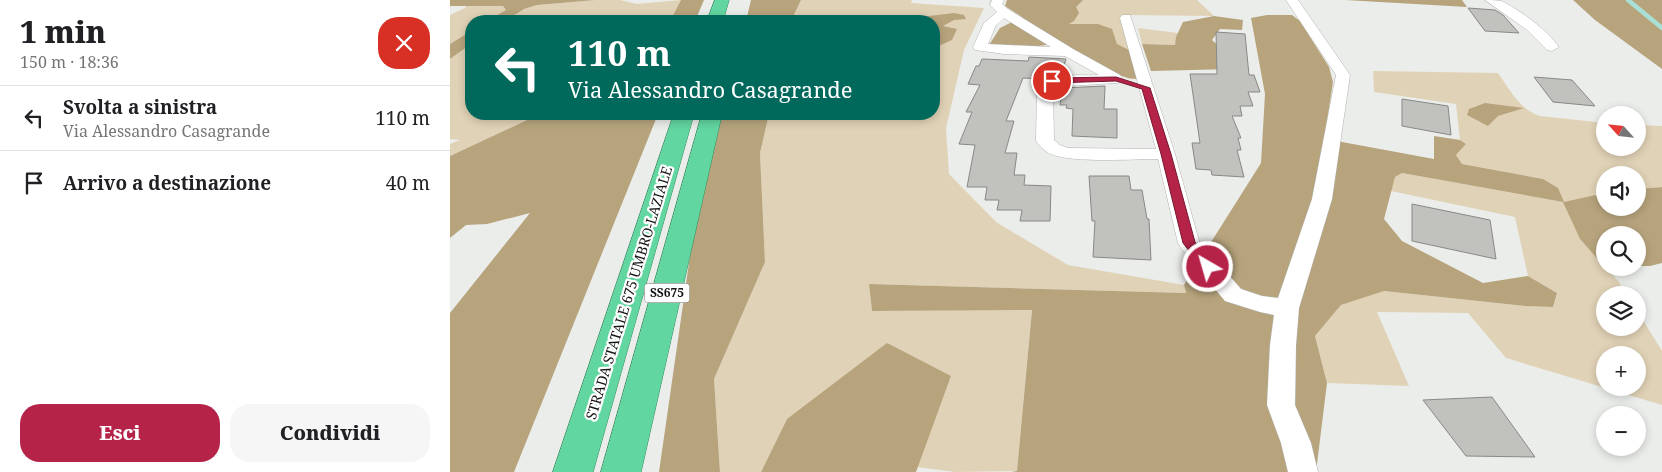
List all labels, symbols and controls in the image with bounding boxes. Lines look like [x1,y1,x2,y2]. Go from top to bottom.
text: 1 min [20,11,106,52]
button: close [378,17,430,69]
text: 110 m [568,29,671,76]
icon: left [485,35,550,100]
text: 150 m · 18:36 [20,51,119,73]
pin [1031,60,1073,102]
icon: arrive [1038,67,1066,95]
text: Via Alessandro Casagrande [568,74,853,104]
text: Svolta a sinistra [63,94,217,120]
icon: left [20,104,48,132]
text: 110 m [375,105,430,131]
north arrow [1596,106,1646,156]
map controls [1596,106,1646,456]
text: Via Alessandro Casagrande [63,120,270,142]
street label: STRADA STATALE 675 UMBRO-LAZIALE [581,164,676,422]
button: sound [1596,166,1646,216]
icon: arrive [20,169,48,197]
text: Arrivo a destinazione [63,170,271,196]
text: 40 m [386,170,430,196]
button: search [1596,226,1646,276]
position arrow [1181,240,1233,292]
road number: SS675 [644,284,690,302]
button: layers [1596,286,1646,336]
button: + [1596,346,1646,396]
button: Esci [20,404,220,462]
button: Condividi [230,404,430,462]
button: − [1596,406,1646,456]

